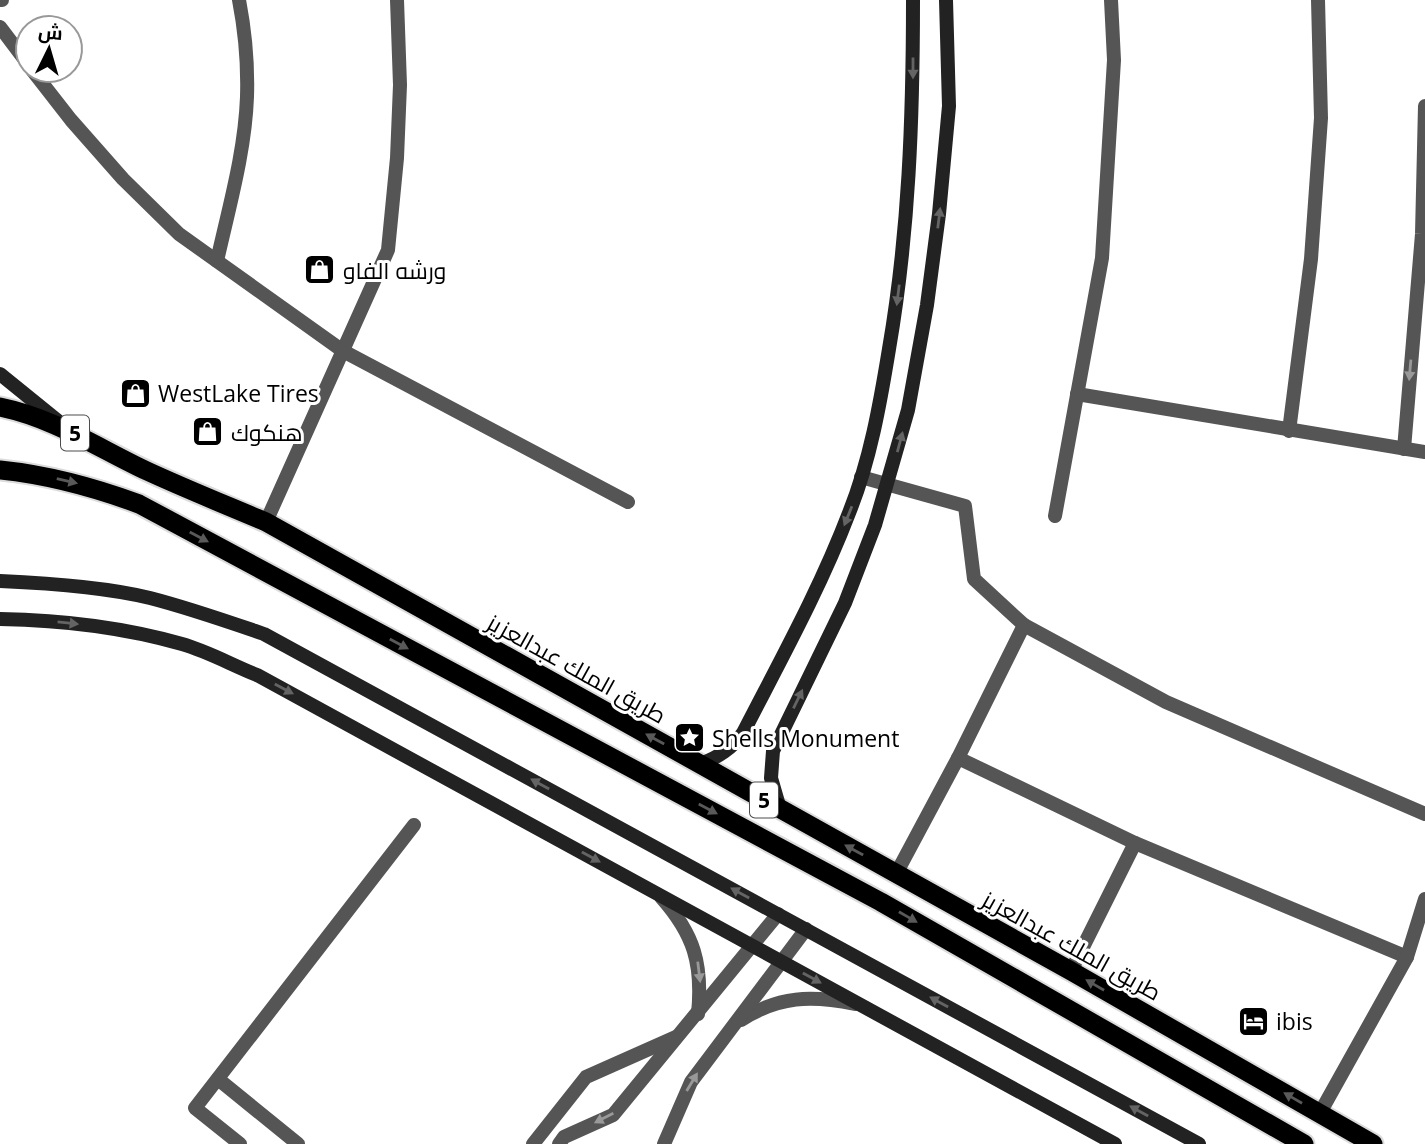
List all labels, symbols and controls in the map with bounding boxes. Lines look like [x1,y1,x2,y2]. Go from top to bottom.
north arrow [14,14,84,84]
text: ش [37,18,64,46]
one-way arrow [907,57,919,79]
one-way arrow [933,207,944,229]
shop icon: ورشه الفاو [303,253,337,287]
place label: ورشه الفاو [343,254,446,286]
one-way arrow [892,284,903,306]
one-way arrow [1404,359,1415,381]
shop icon: WestLake Tires [118,376,152,410]
place label: WestLake Tires [158,377,319,409]
shop icon: هنكوك [191,415,225,449]
road number: 5 [61,416,89,450]
place label: هنكوك [231,416,303,448]
one-way arrow [895,431,906,453]
one-way arrow [56,476,78,487]
one-way arrow [842,506,853,527]
one-way arrow [189,531,209,542]
street label: طريق الملك عبدالعزيز [480,605,672,730]
one-way arrow [57,618,79,629]
one-way arrow [389,638,409,650]
one-way arrow [274,683,293,695]
one-way arrow [793,689,804,709]
place icon: Shells Monument [672,721,706,755]
place label: Shells Monument [712,722,899,754]
one-way arrow [646,733,665,745]
one-way arrow [530,779,550,790]
road number: 5 [750,782,778,818]
one-way arrow [698,804,718,815]
one-way arrow [844,844,864,856]
one-way arrow [581,851,601,862]
street label: طريق الملك عبدالعزيز [975,882,1167,1007]
one-way arrow [730,887,749,899]
one-way arrow [898,911,918,923]
one-way arrow [693,961,704,983]
one-way arrow [802,972,821,984]
one-way arrow [1086,979,1105,991]
one-way arrow [930,996,949,1008]
hotel icon: ibis [1236,1004,1270,1038]
place label: ibis [1276,1005,1313,1037]
one-way arrow [686,1073,698,1092]
one-way arrow [1283,1092,1303,1104]
one-way arrow [1129,1105,1149,1117]
one-way arrow [594,1112,614,1124]

